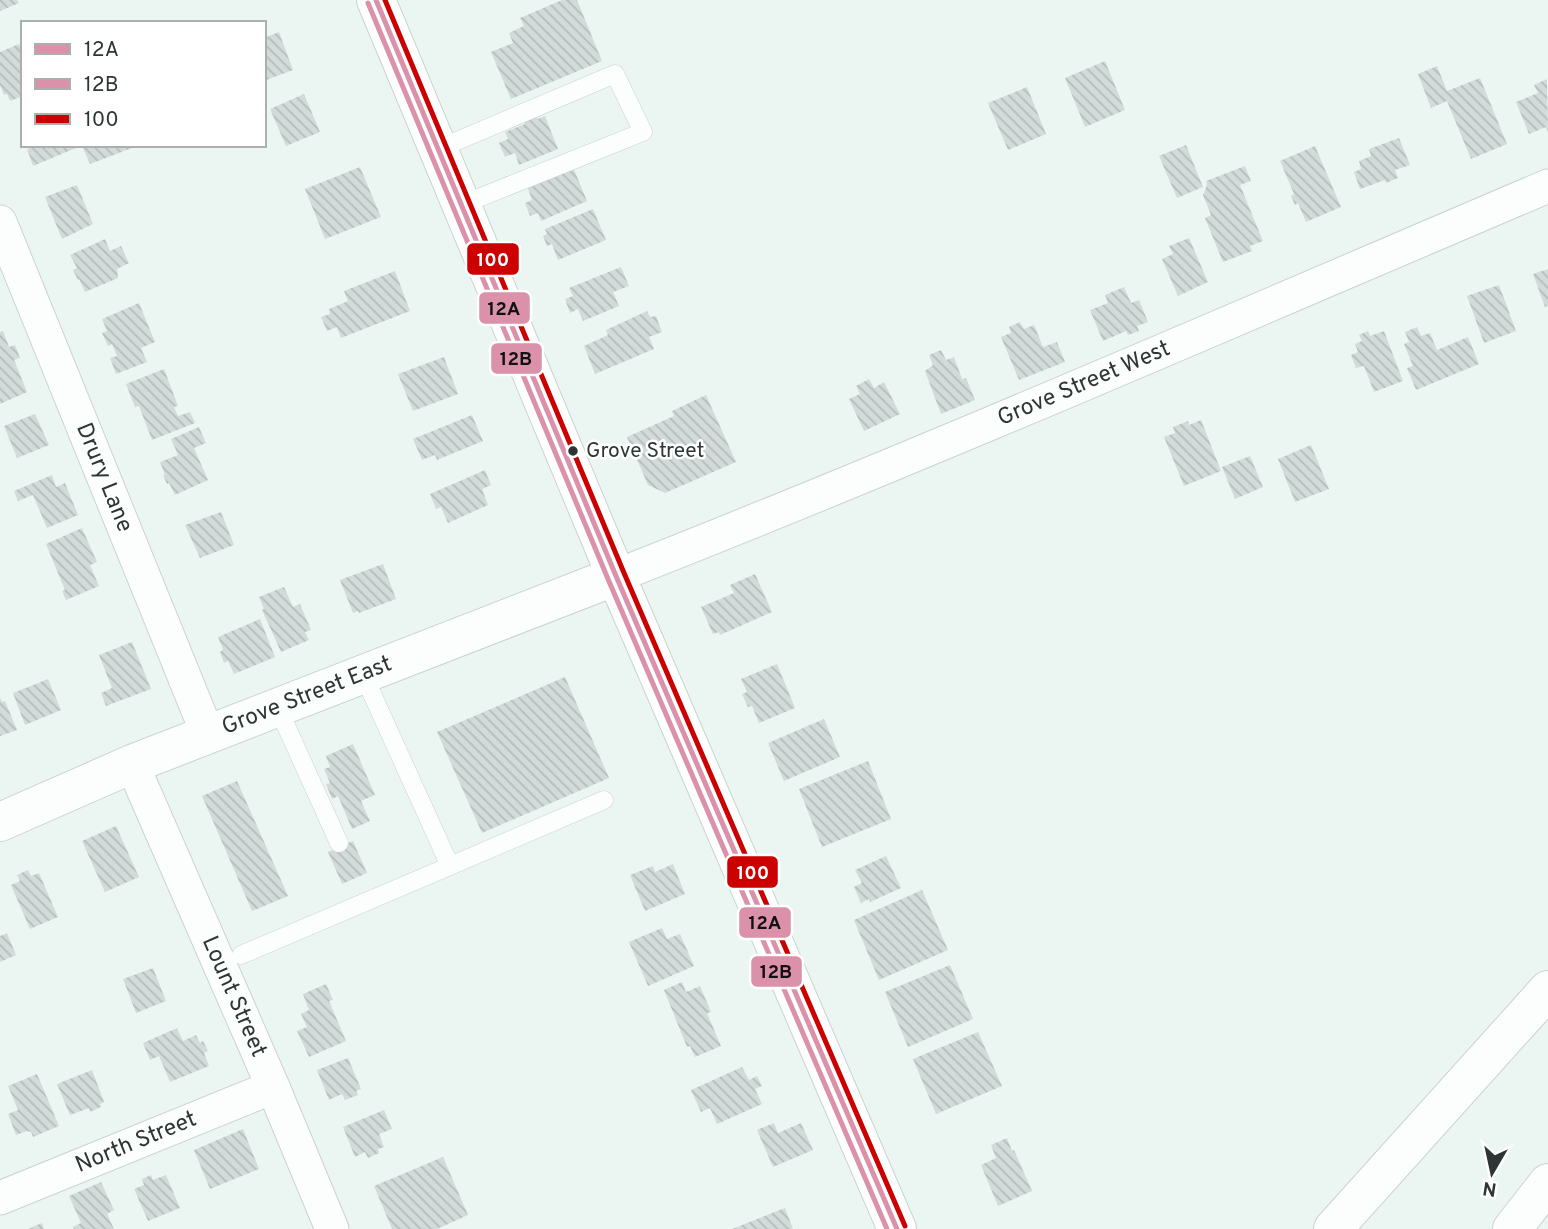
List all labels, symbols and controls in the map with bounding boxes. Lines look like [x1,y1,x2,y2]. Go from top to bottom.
legend [21,21,266,147]
text: 12A [84,37,119,64]
text: 12B [84,72,118,99]
text: 100 [84,107,119,134]
line badge: 100 [466,242,520,276]
text: 100 [477,249,509,273]
line badge: 12A [478,291,531,325]
text: 12A [488,298,521,322]
street label: Grove Street West [993,334,1175,433]
line badge: 12B [490,342,543,375]
text: 12B [500,348,532,372]
street label: Drury Lane [69,419,139,537]
place label: Grove Street [586,438,704,465]
marker: Grove Street [566,444,580,458]
street label: Grove Street East [218,650,396,742]
line badge: 100 [726,855,779,889]
text: 100 [737,862,769,886]
line badge: 12A [738,906,792,939]
text: 12A [749,912,782,936]
street label: Lount Street [195,932,273,1062]
line badge: 12B [750,955,803,988]
text: 12B [760,961,792,985]
street label: North Street [71,1105,201,1180]
north arrow [1457,1138,1527,1208]
text: N [1481,1175,1498,1201]

